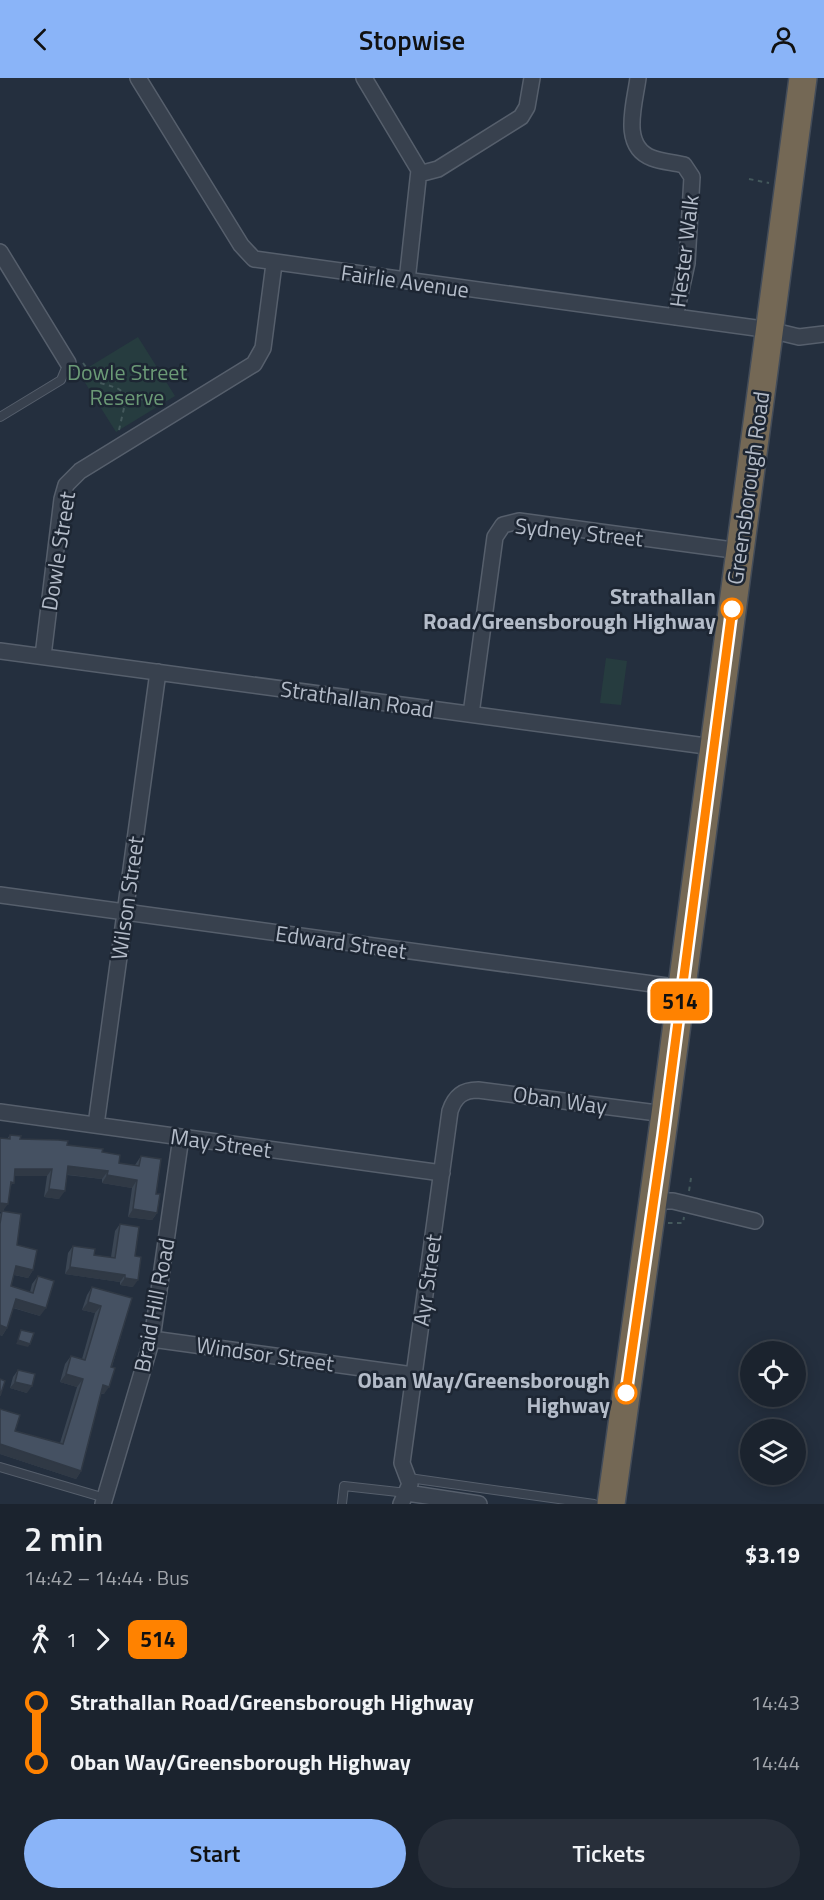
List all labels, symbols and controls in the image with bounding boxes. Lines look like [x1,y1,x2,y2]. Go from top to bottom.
text: Stopwise [359,19,465,60]
icon: back [24,23,57,56]
icon: person [767,23,800,56]
street label: Hester Walk [660,192,708,309]
street label: Fairlie Avenue [339,255,471,307]
park label: Dowle Street Reserve [67,355,187,414]
street label: Greensborough Road [718,389,778,587]
street label: Dowle Street [32,489,84,613]
street label: Sydney Street [513,508,645,556]
place label: Strathallan Road/Greensborough Highway [423,579,716,638]
marker: Strathallan Road/Greensborough Highway [721,598,743,620]
street label: Strathallan Road [278,671,436,727]
street label: Wilson Street [101,834,153,962]
street label: Edward Street [273,916,409,968]
line badge: 514 [646,982,714,1020]
text: 514 [662,985,698,1017]
street label: Oban Way [511,1077,610,1123]
street label: May Street [168,1119,274,1167]
street label: Ayr Street [404,1232,450,1328]
street label: Braid Hill Road [124,1235,184,1375]
street label: Windsor Street [194,1328,336,1381]
map controls [740,1341,806,1485]
button: locate [740,1341,806,1407]
place label: Oban Way/Greensborough Highway [357,1363,610,1422]
marker: Oban Way/Greensborough Highway [615,1382,637,1404]
button: layers [740,1419,806,1485]
text: 2 min [24,1514,103,1564]
text: $3.19 [745,1538,800,1572]
text: 14:42 – 14:44 · Bus [24,1562,189,1593]
icon: walk [24,1623,57,1656]
icon: forward [86,1623,119,1656]
text: 514 [140,1623,175,1655]
text: 1 [66,1624,77,1655]
text: Strathallan Road/Greensborough Highway [70,1685,474,1719]
text: 14:43 [751,1687,800,1718]
text: Oban Way/Greensborough Highway [70,1745,411,1779]
text: 14:44 [751,1747,800,1778]
button: Start [24,1819,406,1888]
button: Tickets [418,1819,800,1888]

